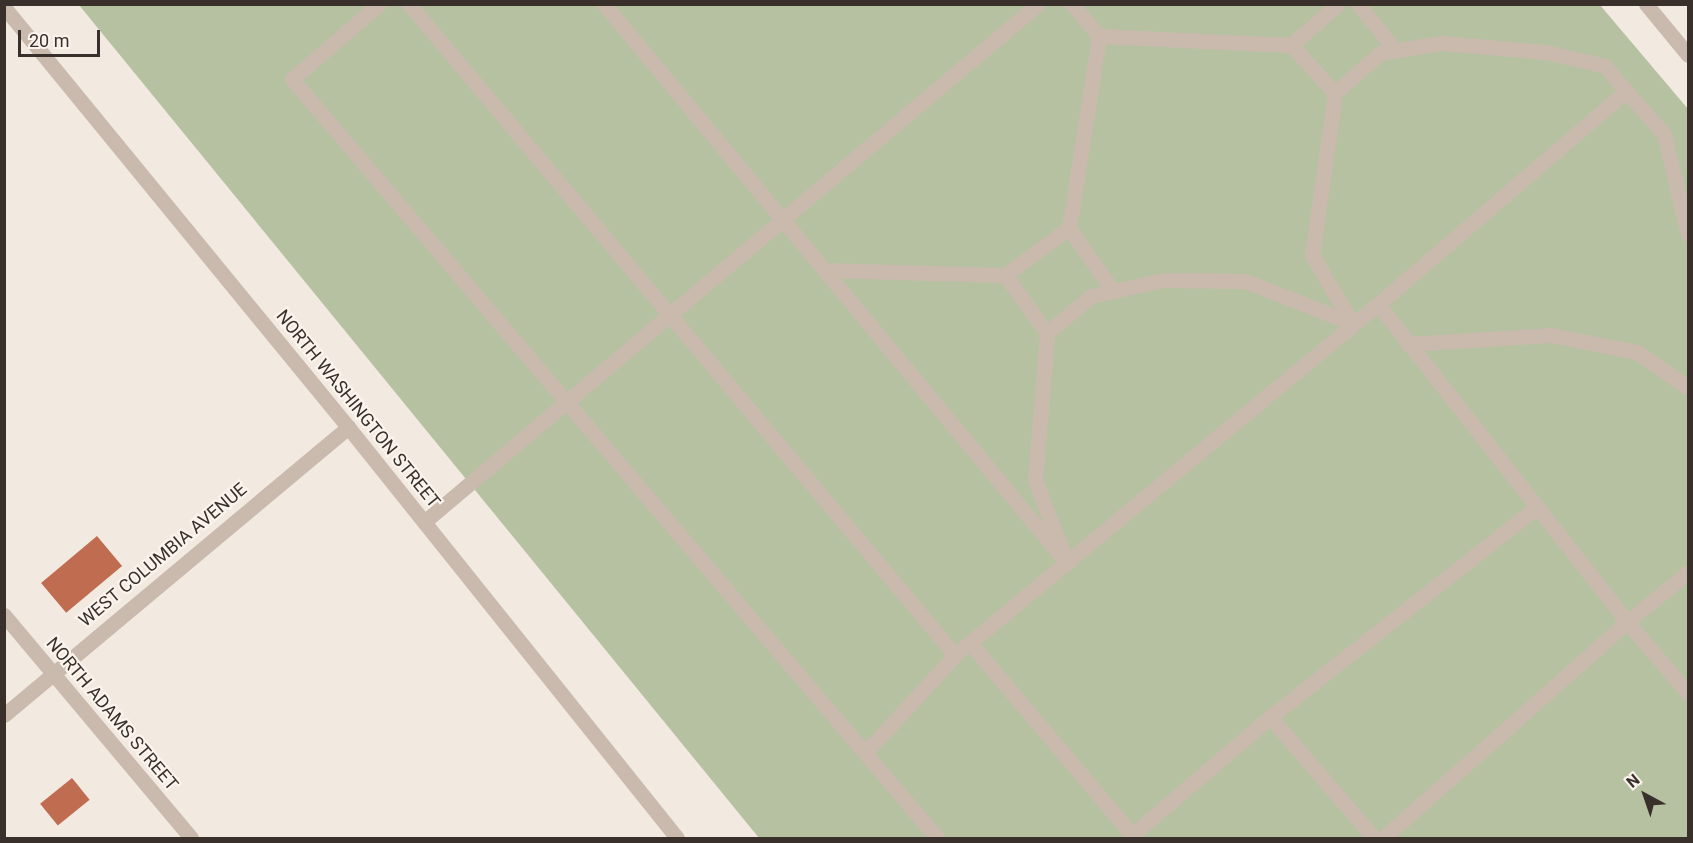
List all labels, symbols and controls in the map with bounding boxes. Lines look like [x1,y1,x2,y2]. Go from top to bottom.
scale bar [21,18,104,56]
text: 20 m [29,30,69,51]
street label: NORTH WASHINGTON STREET [271,306,445,512]
street label: WEST COLUMBIA AVENUE [75,478,251,632]
street label: NORTH ADAMS STREET [42,633,182,795]
north arrow [1615,765,1675,825]
text: N [1623,770,1644,792]

